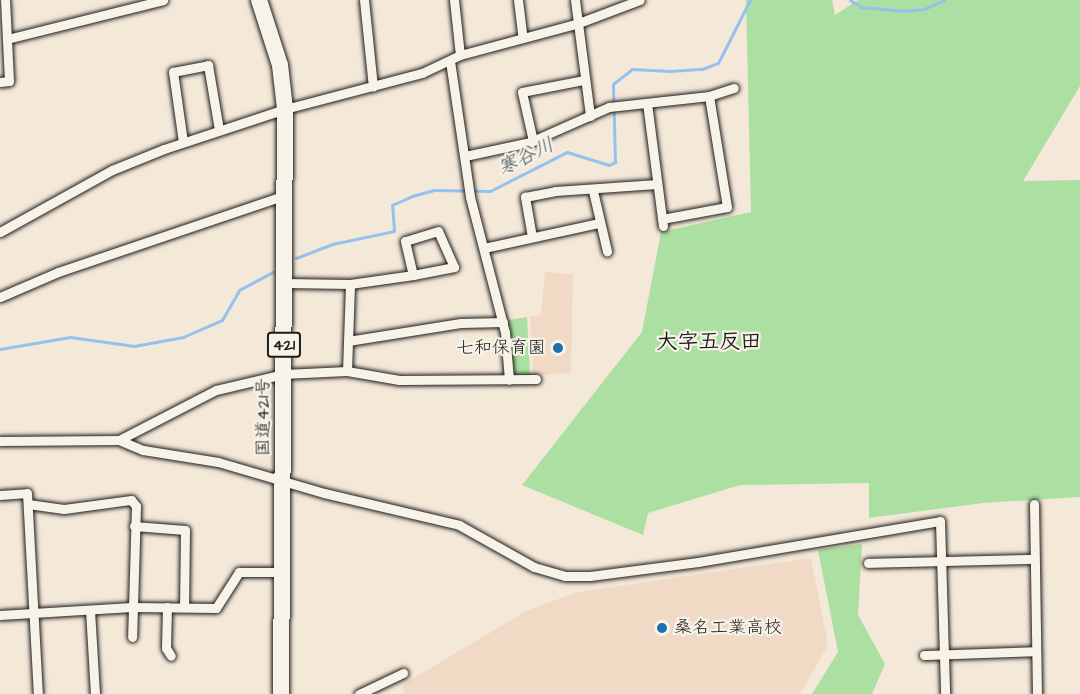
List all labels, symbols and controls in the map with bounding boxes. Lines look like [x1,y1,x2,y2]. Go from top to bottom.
water label: 寒谷川 [494,133,558,181]
district label: 大字五反田 [657,329,761,355]
road number: 421 [266,332,302,358]
place label: 七和保育園 [456,337,546,359]
marker: 七和保育園 [551,341,565,355]
street label: 国道421号 [253,378,275,456]
place label: 桑名工業高校 [674,617,782,639]
marker: 桑名工業高校 [655,621,669,635]

